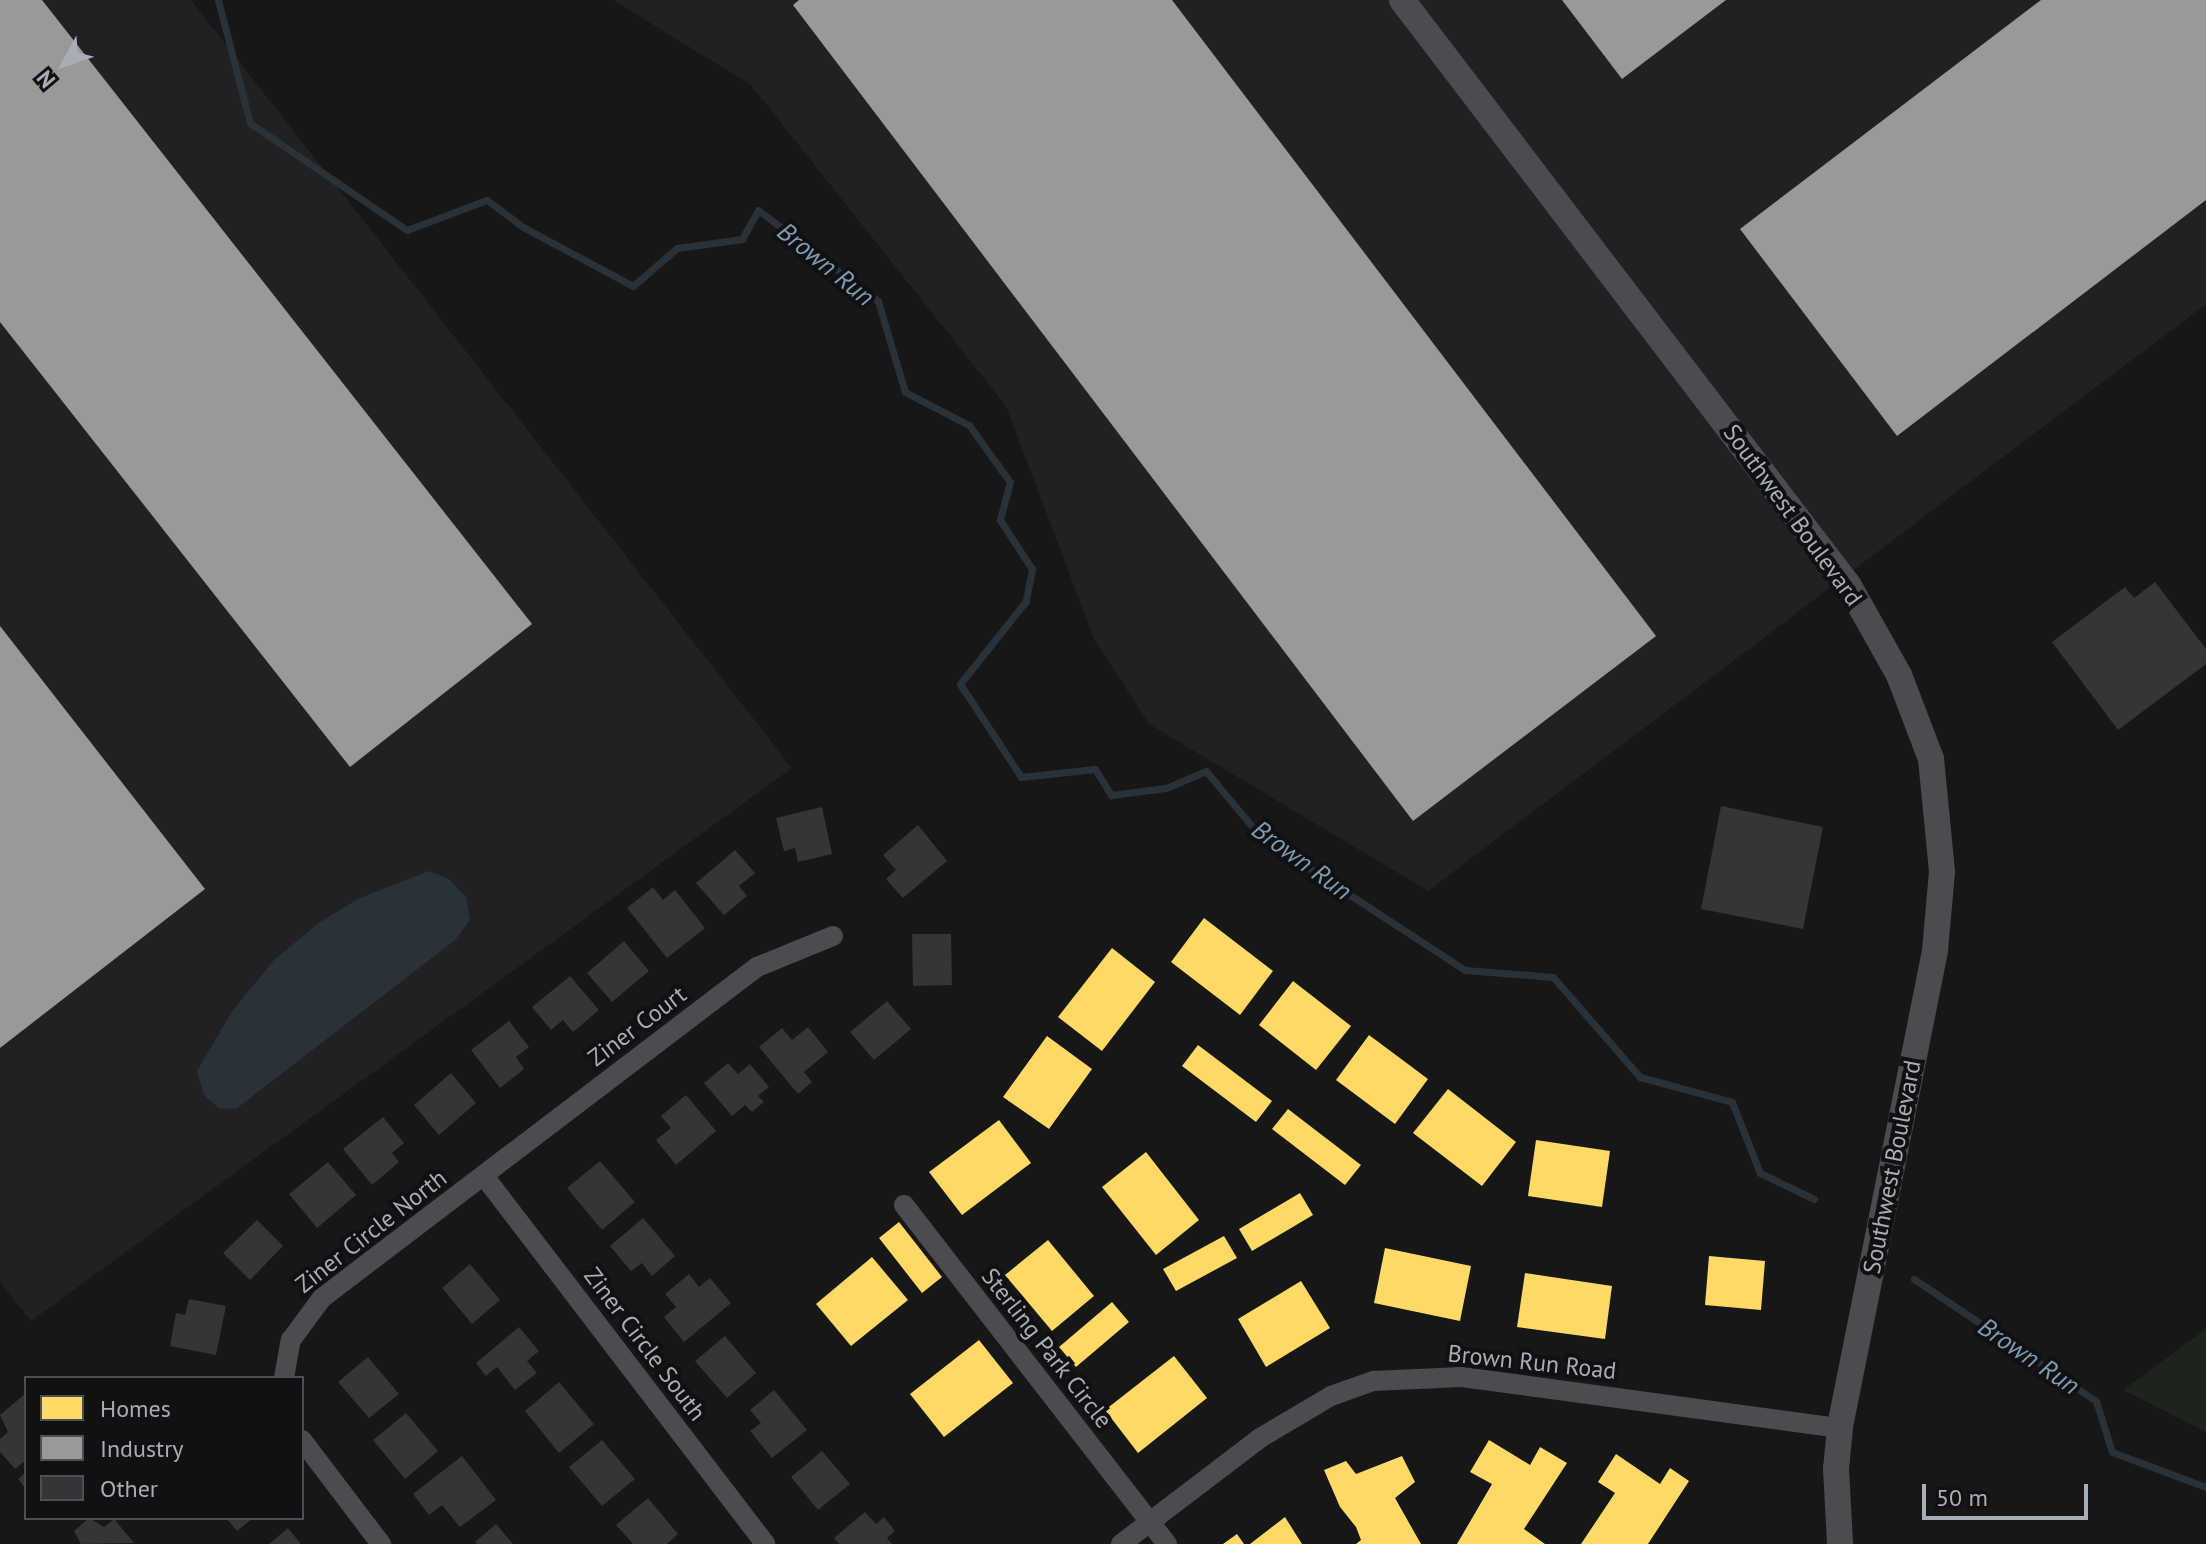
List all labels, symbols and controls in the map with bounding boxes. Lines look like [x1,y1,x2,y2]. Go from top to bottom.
north arrow [24,24,104,104]
text: N [30,65,61,94]
water label: Brown Run [771,216,881,312]
street label: Southwest Boulevard [1718,419,1868,611]
water label: Brown Run [1246,814,1358,906]
street label: Ziner Court [582,980,692,1072]
street label: Southwest Boulevard [1857,1058,1927,1276]
street label: Ziner Circle North [290,1163,452,1299]
street label: Ziner Circle South [578,1262,712,1426]
street label: Sterling Park Circle [975,1262,1119,1434]
water label: Brown Run [1973,1311,2085,1401]
street label: Brown Run Road [1446,1339,1618,1385]
legend [24,1376,304,1520]
text: Homes [100,1393,171,1424]
text: Industry [100,1433,184,1464]
scale bar [1926,1468,2092,1518]
text: Other [100,1473,158,1504]
text: 50 m [1936,1482,1988,1513]

